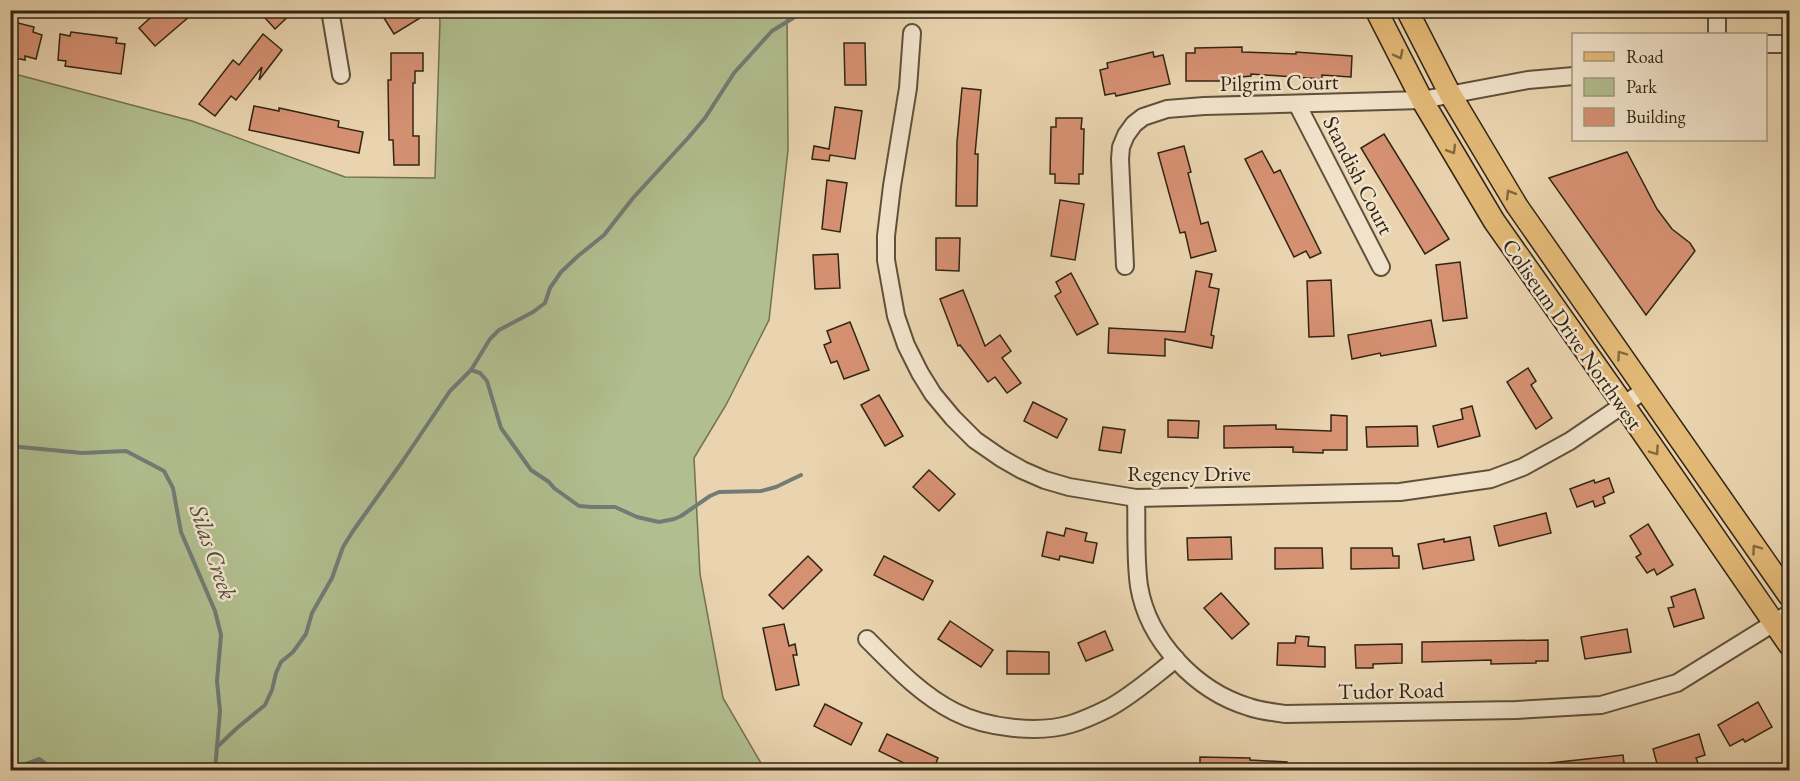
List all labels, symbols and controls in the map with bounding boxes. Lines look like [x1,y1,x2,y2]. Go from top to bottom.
legend [1572,33,1767,141]
text: Road [1626,45,1665,68]
one-way arrow [1392,49,1403,60]
street label: Pilgrim Court [1219,67,1339,98]
text: Park [1626,75,1657,98]
text: Building [1626,105,1686,128]
street label: Standish Court [1316,111,1401,239]
one-way arrow [1444,144,1456,154]
one-way arrow [1506,190,1517,200]
street label: Coliseum Drive Northwest [1495,233,1650,436]
one-way arrow [1617,350,1628,361]
one-way arrow [1648,444,1659,455]
street label: Regency Drive [1127,459,1251,488]
water label: Silas Creek [182,499,244,604]
one-way arrow [1752,545,1763,556]
street label: Tudor Road [1338,675,1445,706]

